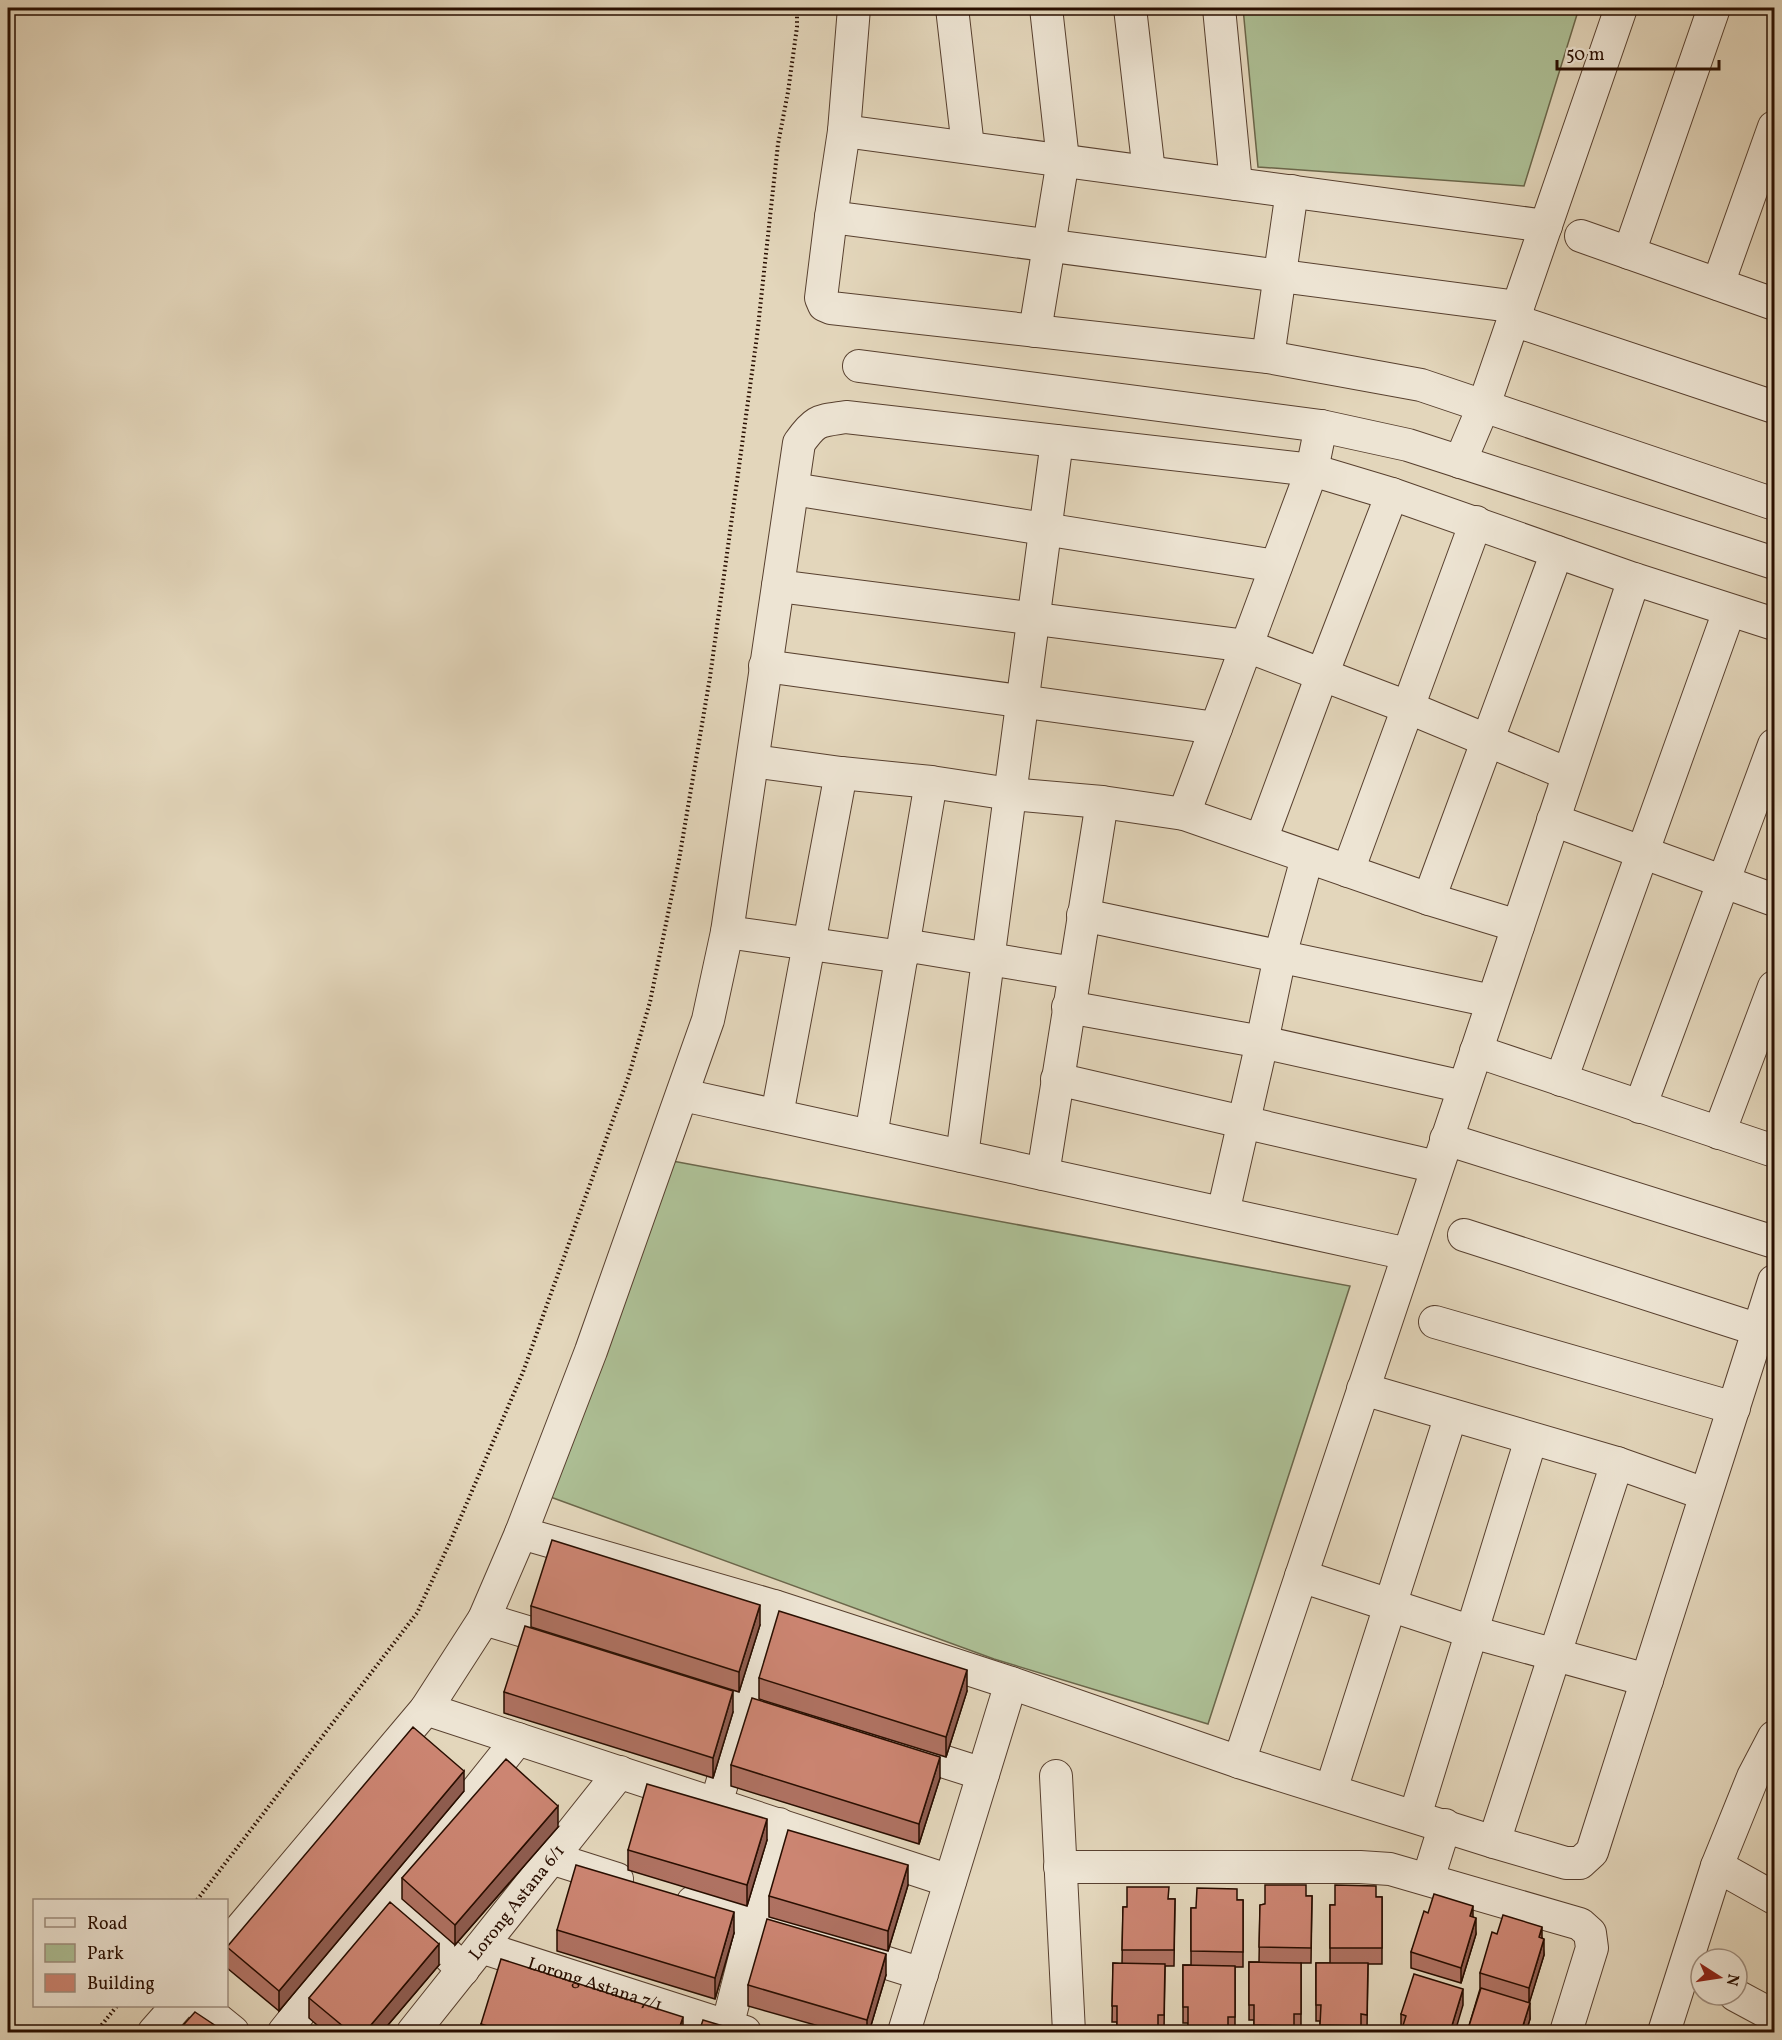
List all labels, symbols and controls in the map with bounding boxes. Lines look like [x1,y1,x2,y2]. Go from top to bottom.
scale bar [1557,33,1719,71]
text: 50 m [1566,43,1605,68]
street label: Lorong Astana 6/1 [464,1840,571,1966]
legend [33,1899,228,2007]
text: Road [87,1912,128,1937]
text: Park [87,1942,124,1967]
north arrow [1689,1947,1749,2007]
street label: Lorong Astana 7/1 [524,1952,665,2019]
text: Building [87,1972,155,1997]
text: N [1720,1972,1744,1988]

